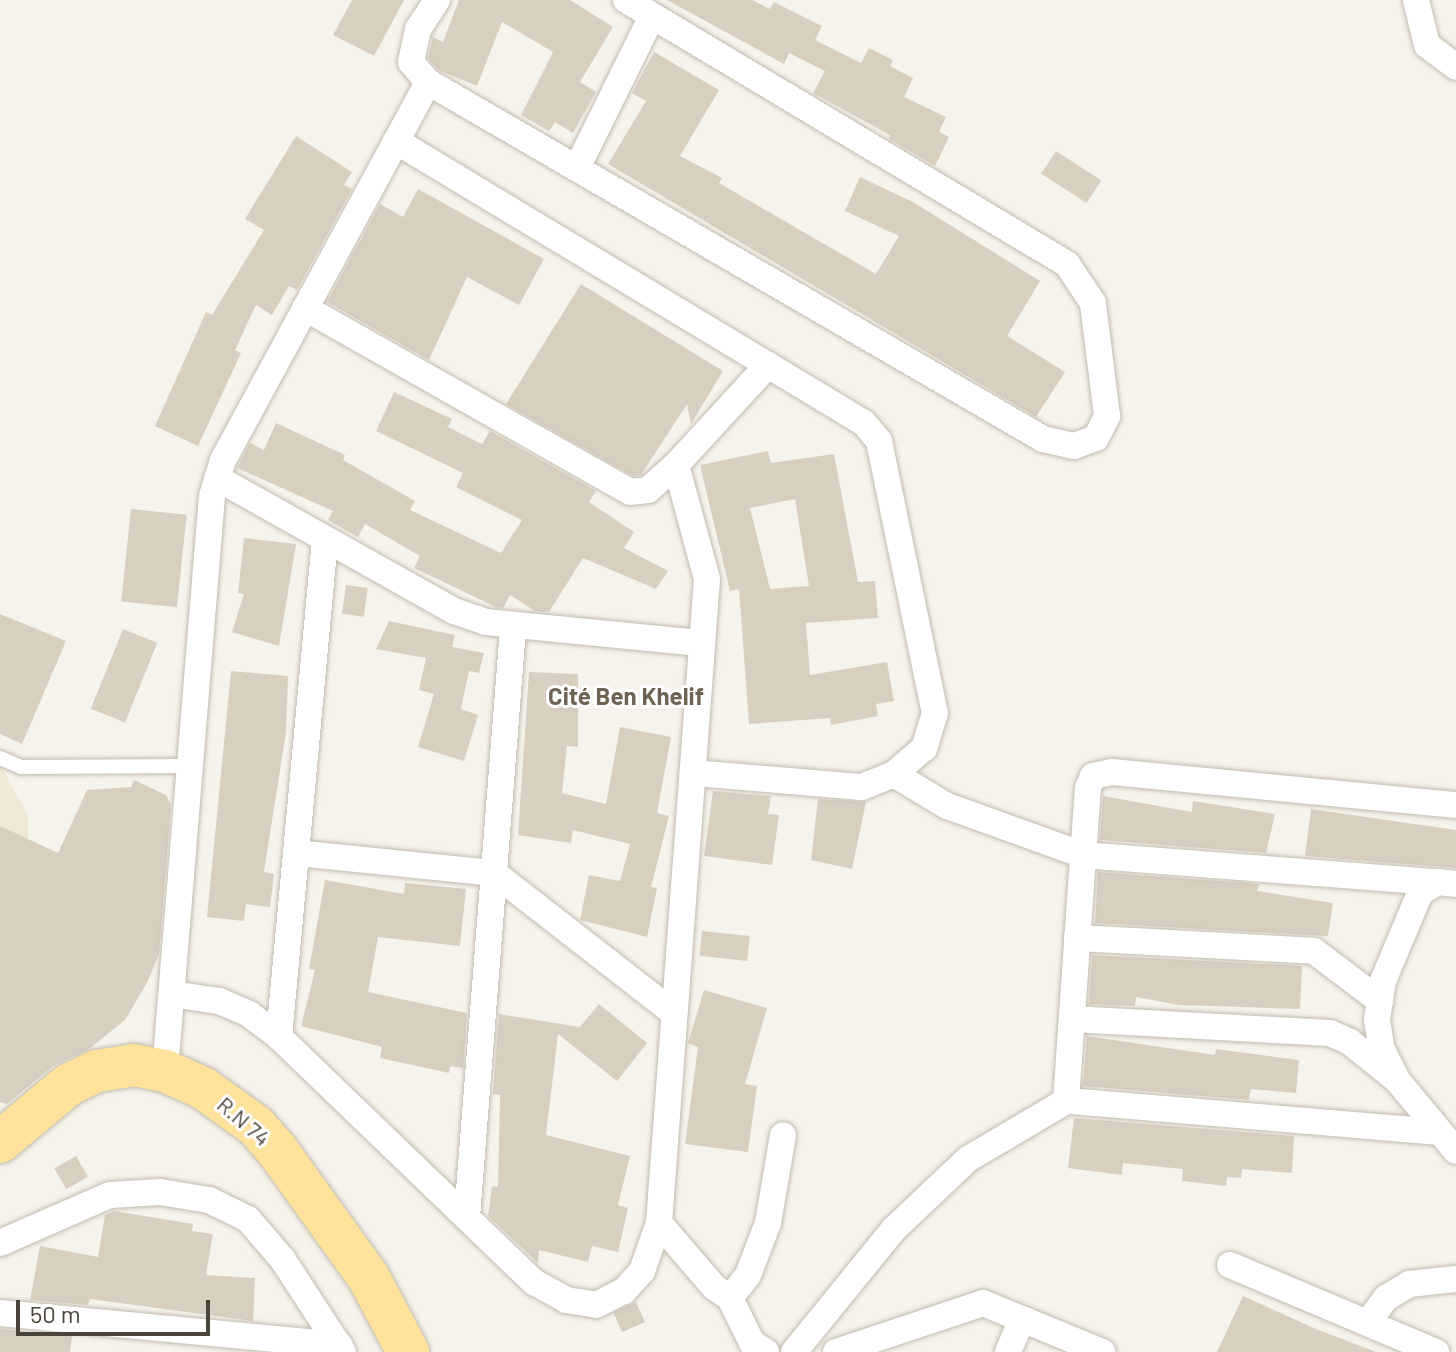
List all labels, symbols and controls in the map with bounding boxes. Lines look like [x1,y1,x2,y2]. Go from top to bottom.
district label: Cité Ben Khelif [548,682,704,710]
street label: R.N 74 [212,1091,276,1151]
scale bar [20,1284,214,1334]
text: 50 m [30,1299,81,1328]

